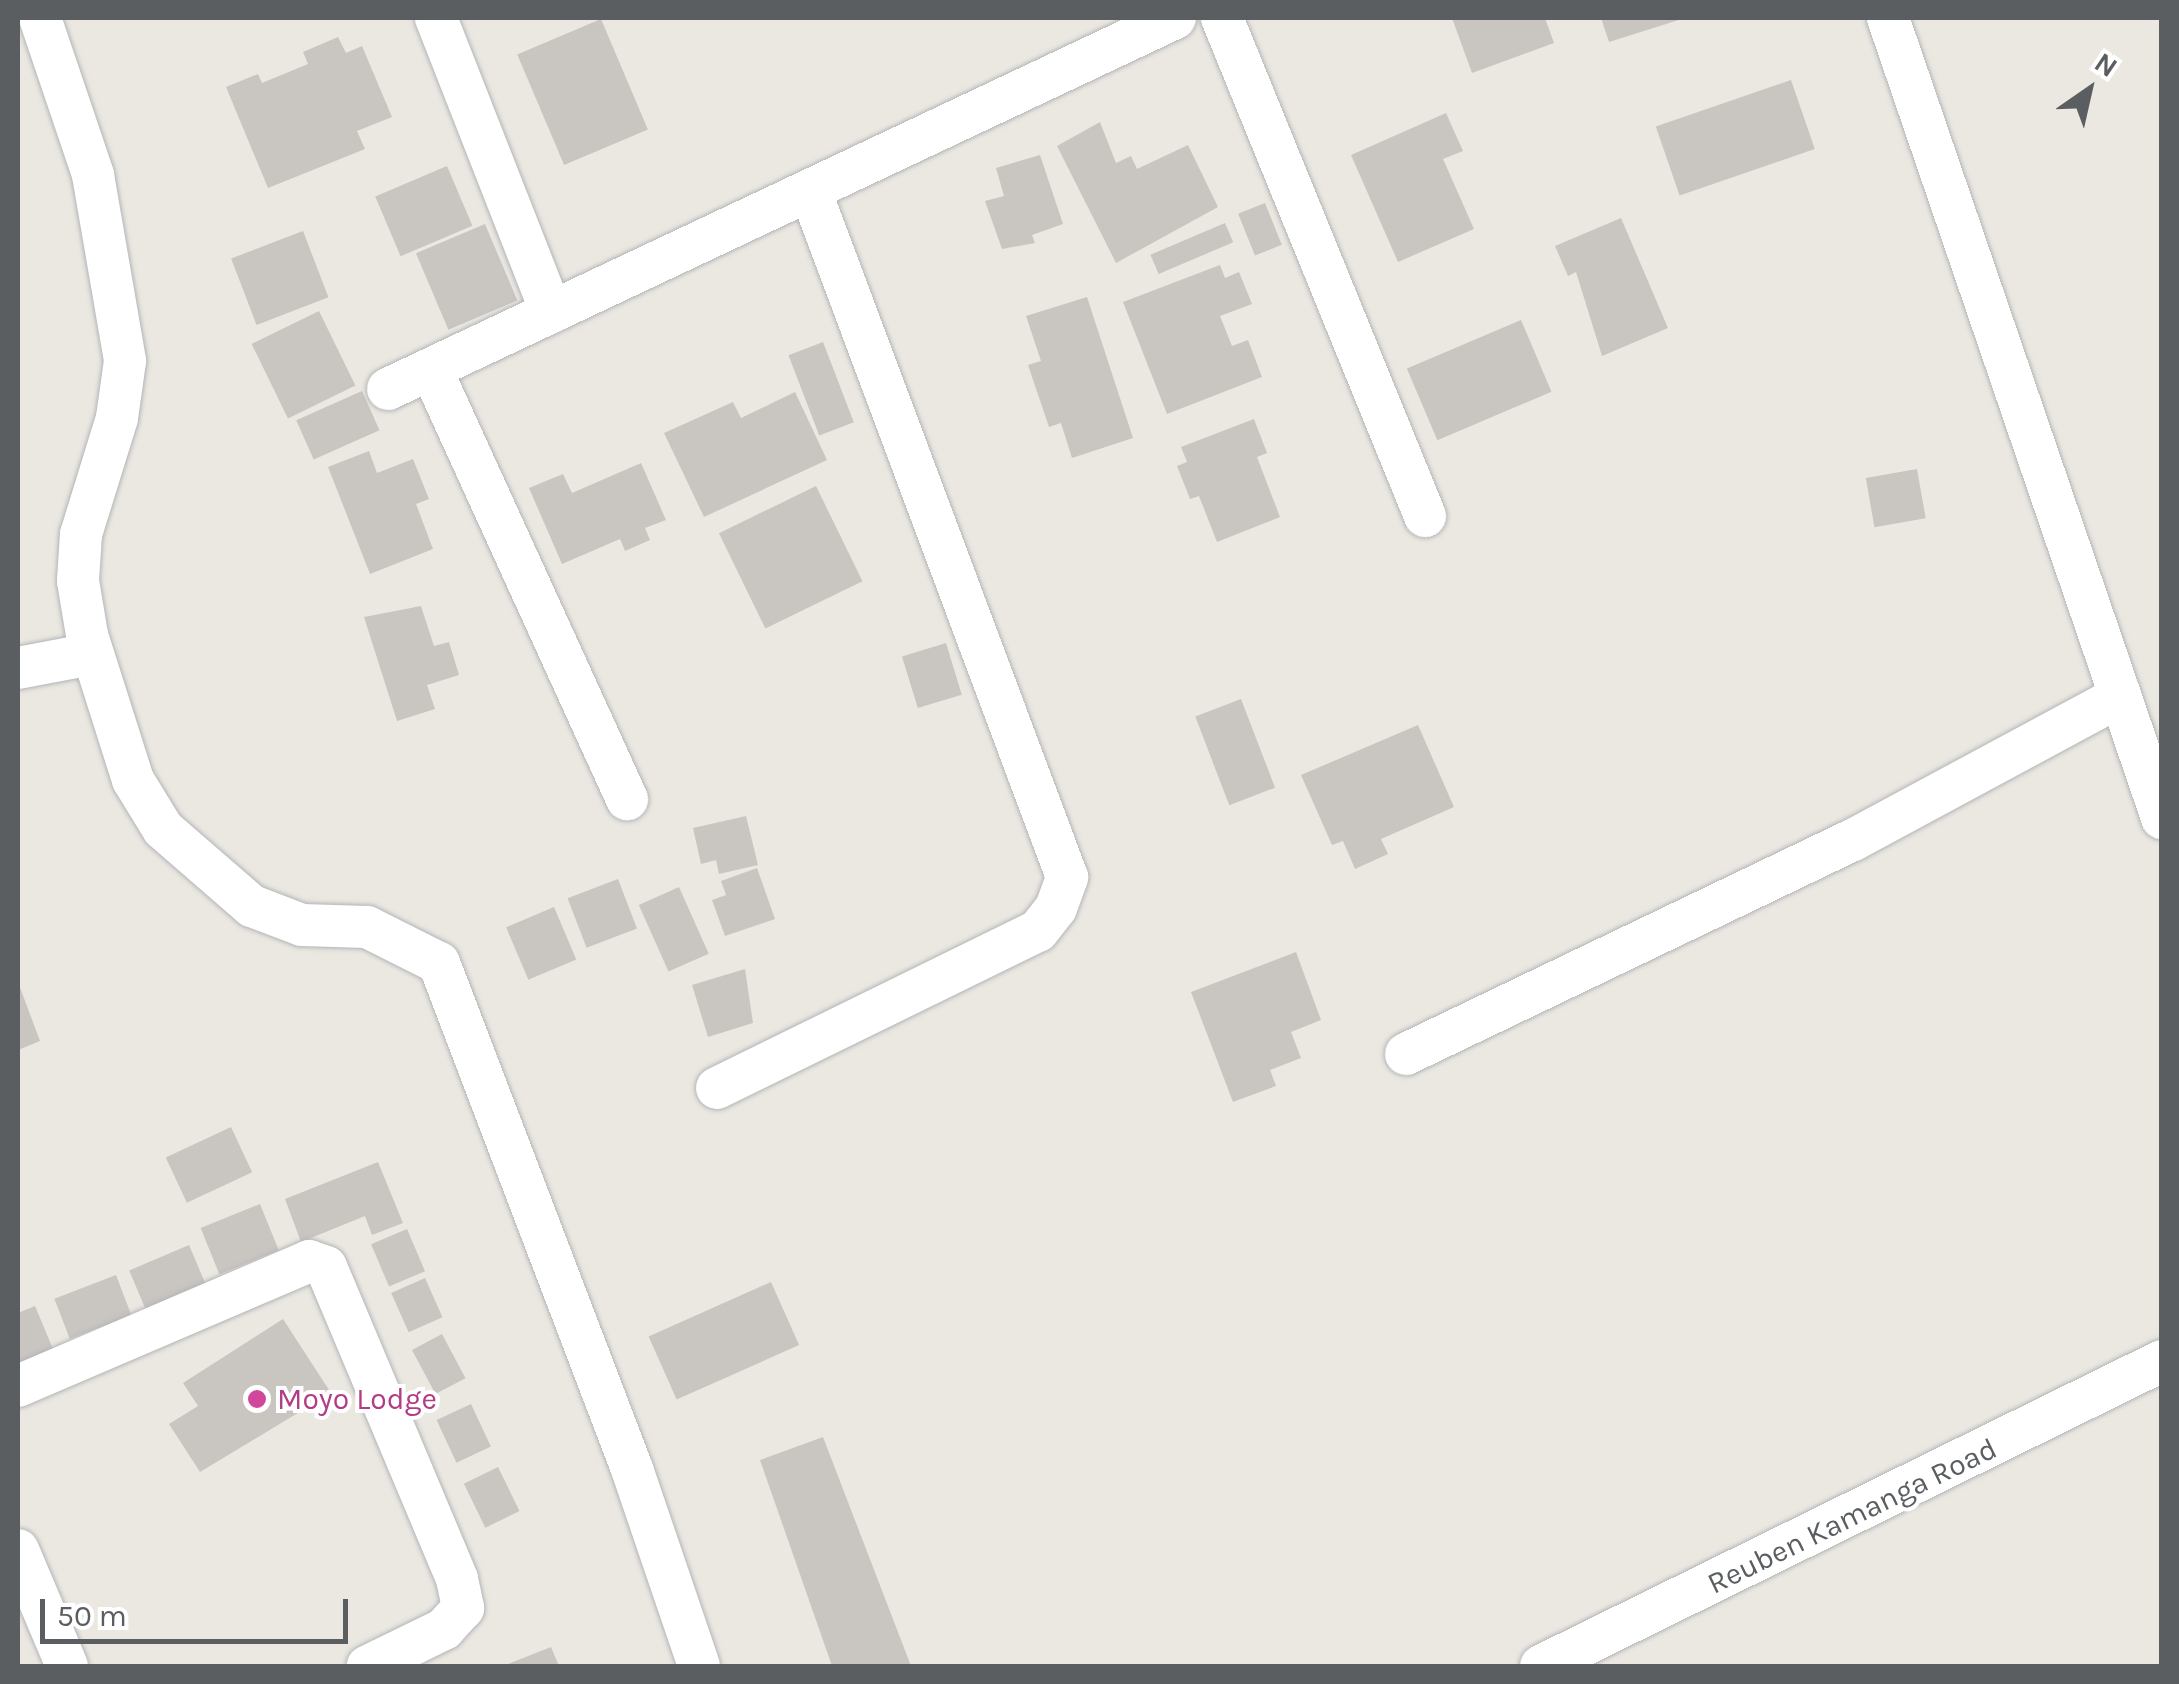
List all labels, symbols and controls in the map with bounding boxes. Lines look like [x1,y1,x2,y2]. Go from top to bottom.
north arrow [2039,40,2139,140]
text: N [2088,45,2124,84]
place label: Moyo Lodge [277,1381,437,1417]
marker: Moyo Lodge [246,1388,268,1410]
street label: Reuben Kamanga Road [1701,1430,2003,1602]
scale bar [45,1579,352,1641]
text: 50 m [57,1598,127,1634]

